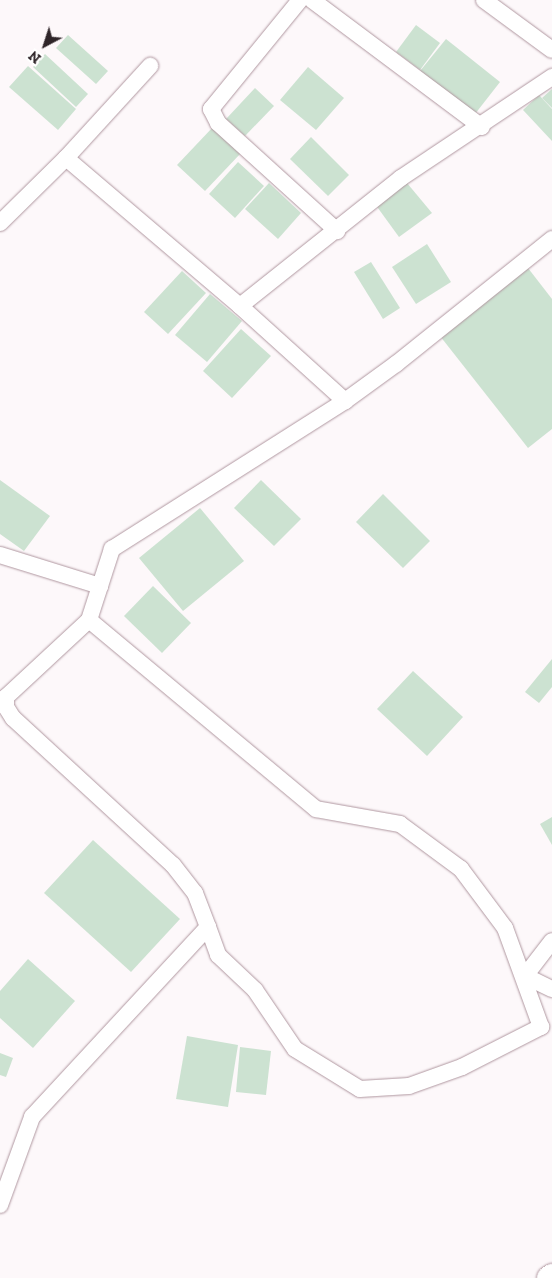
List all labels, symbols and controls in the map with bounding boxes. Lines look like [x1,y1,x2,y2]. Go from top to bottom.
north arrow [20,20,70,70]
text: N [26,47,45,67]

